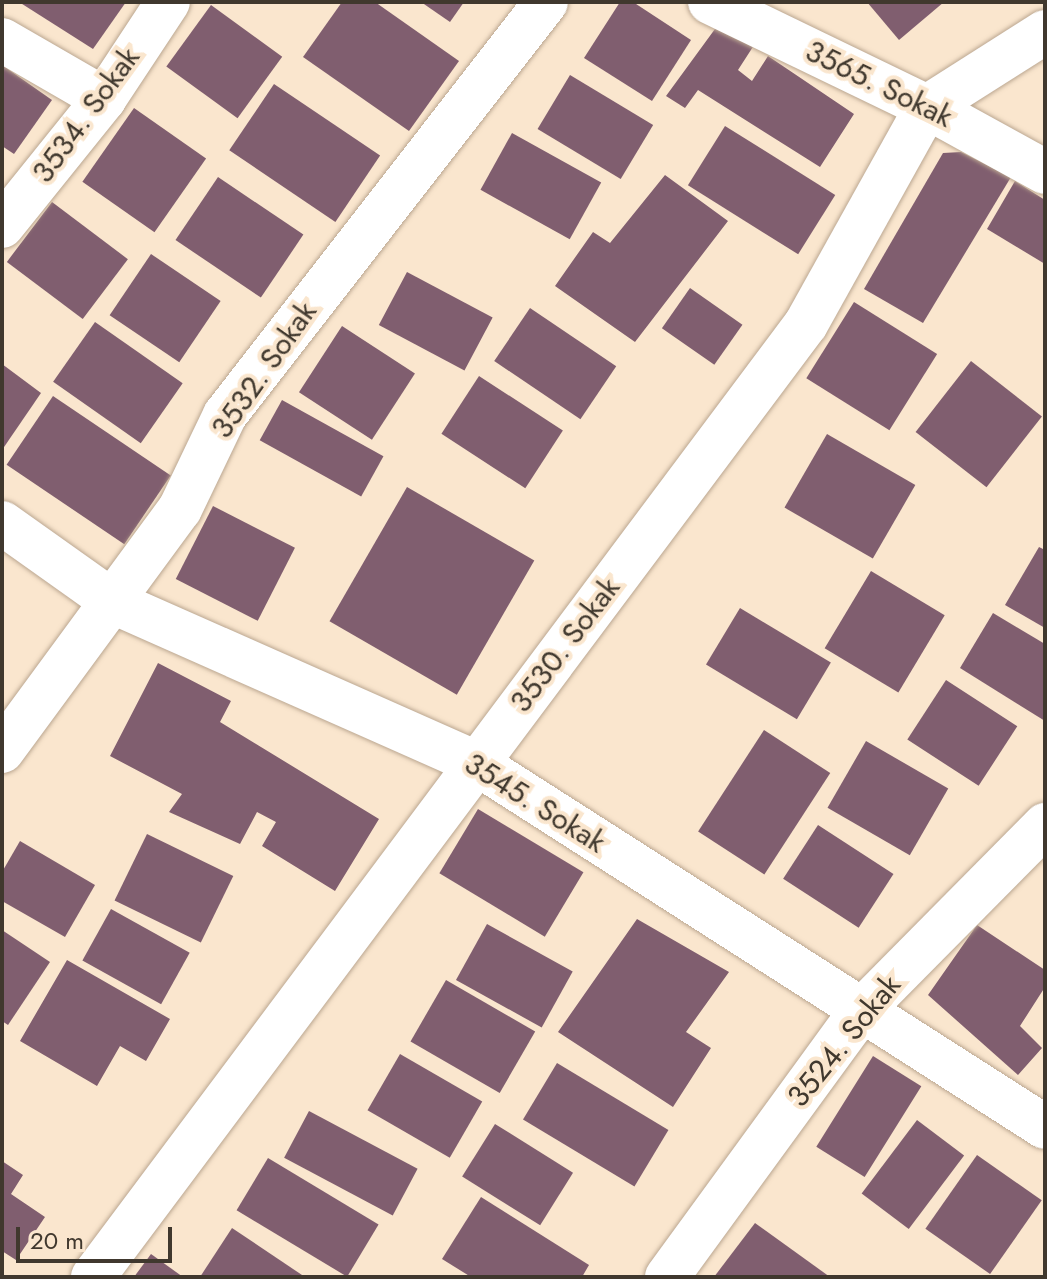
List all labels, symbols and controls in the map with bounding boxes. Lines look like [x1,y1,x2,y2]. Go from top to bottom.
street label: 3565. Sokak [800,33,958,135]
street label: 3534. Sokak [25,40,147,190]
street label: 3532. Sokak [204,295,324,445]
street label: 3530. Sokak [503,571,627,719]
street label: 3545. Sokak [458,746,612,860]
street label: 3524. Sokak [780,968,908,1114]
scale bar [20,1211,176,1261]
text: 20 m [30,1223,84,1258]

